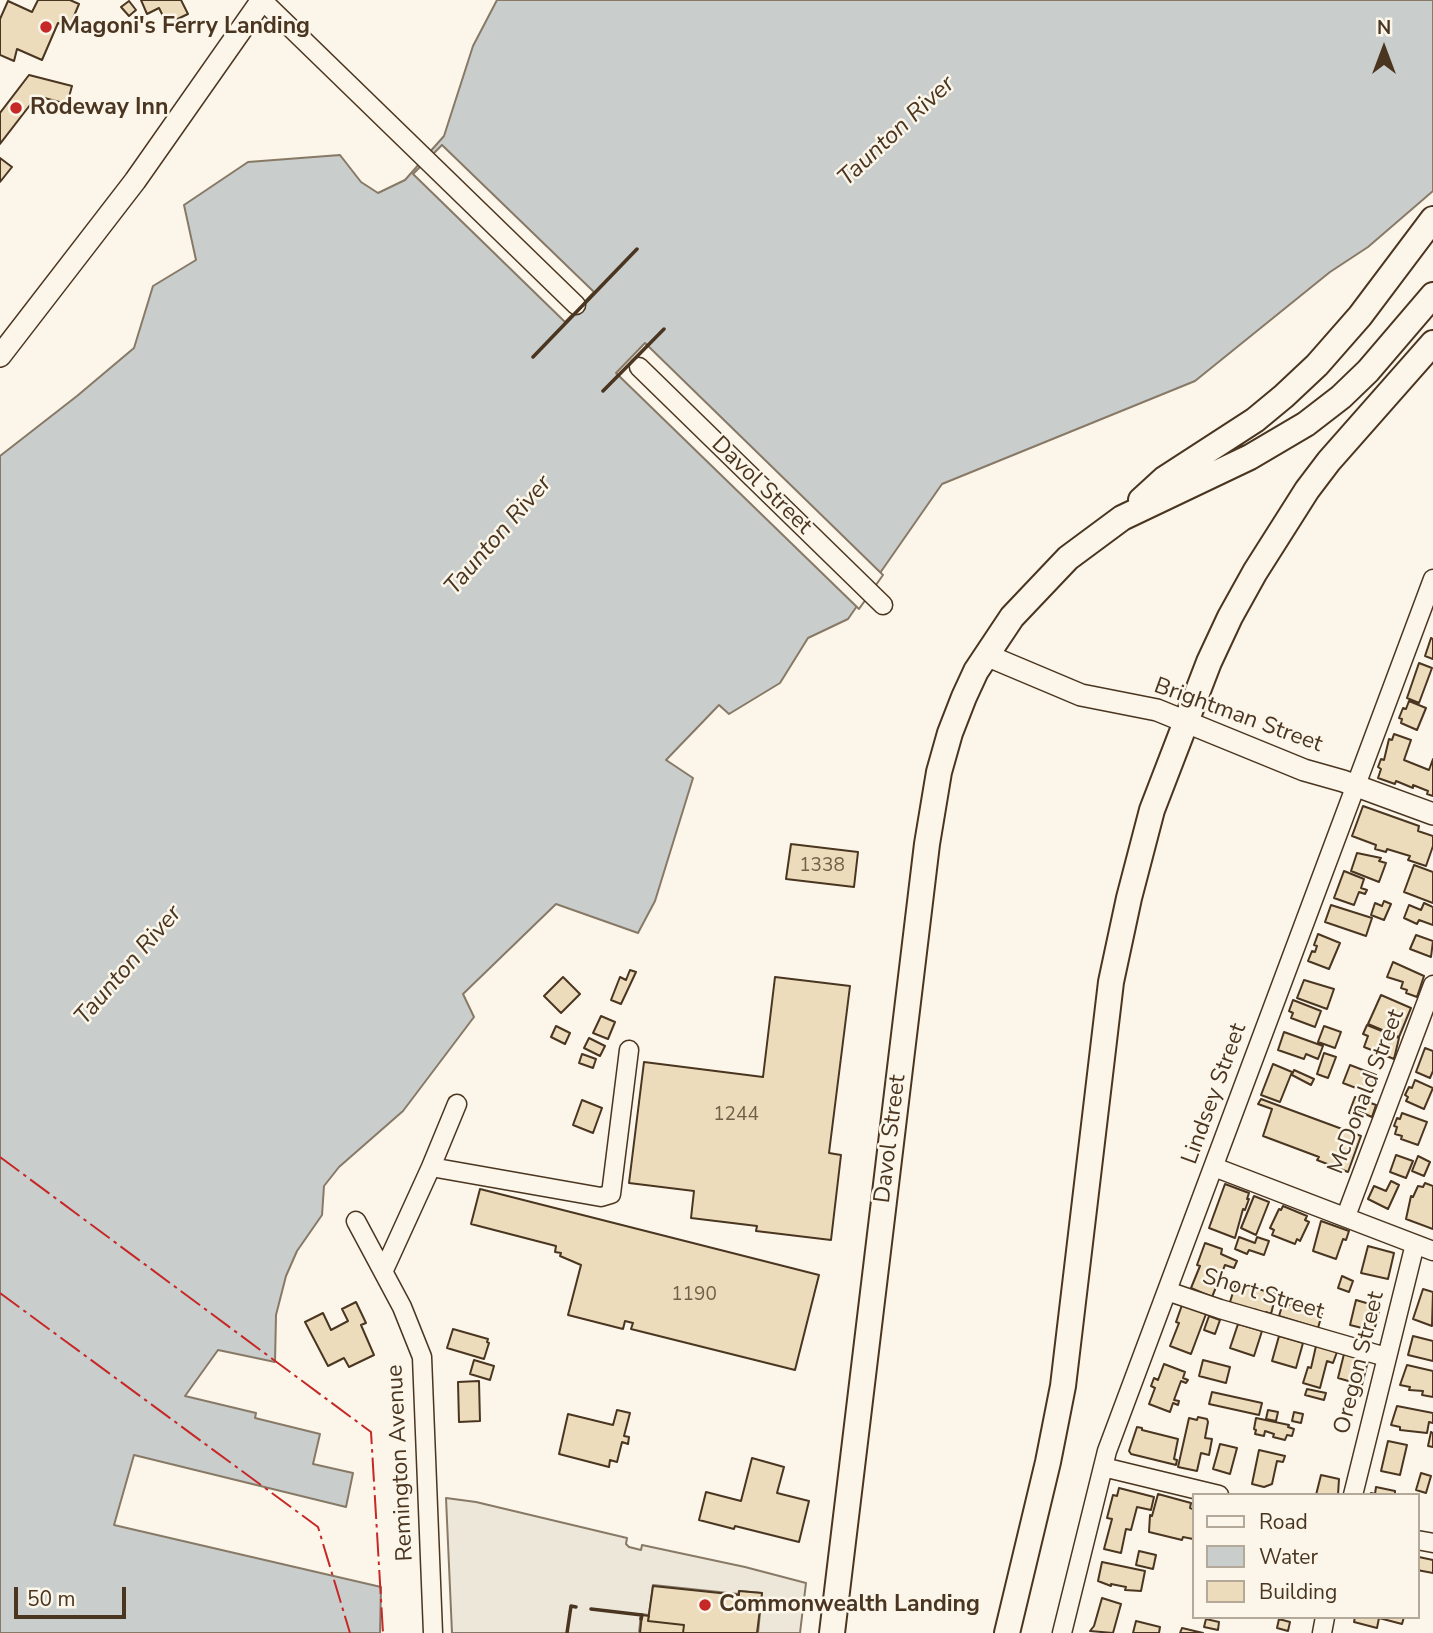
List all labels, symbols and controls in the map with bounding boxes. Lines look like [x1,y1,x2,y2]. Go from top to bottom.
place label: Magoni's Ferry Landing [60,13,310,41]
north arrow [1349,14,1419,84]
text: N [1377,15,1391,41]
marker: Magoni's Ferry Landing [38,19,54,35]
water label: Taunton River [833,71,961,193]
place label: Rodeway Inn [30,94,168,122]
marker: Rodeway Inn [8,100,24,116]
street label: Davol Street [705,431,817,541]
water label: Taunton River [439,470,559,602]
street label: Brightman Street [1150,673,1326,759]
house number: 1338 [799,855,845,877]
water label: Taunton River [69,900,189,1032]
street label: McDonald Street [1323,1006,1411,1178]
street label: Lindsey Street [1177,1020,1253,1168]
street label: Davol Street [869,1073,913,1205]
house number: 1244 [713,1104,759,1126]
street label: Short Street [1199,1263,1327,1327]
house number: 1190 [671,1284,717,1306]
street label: Oregon Street [1329,1289,1391,1437]
street label: Remington Avenue [382,1364,420,1562]
legend [1192,1493,1419,1619]
text: Road [1259,1508,1308,1536]
text: Water [1259,1543,1318,1571]
scale bar [18,1574,130,1618]
text: Building [1259,1578,1337,1606]
text: 50 m [27,1585,76,1613]
place label: Commonwealth Landing [719,1591,980,1619]
marker: Commonwealth Landing [697,1597,713,1613]

